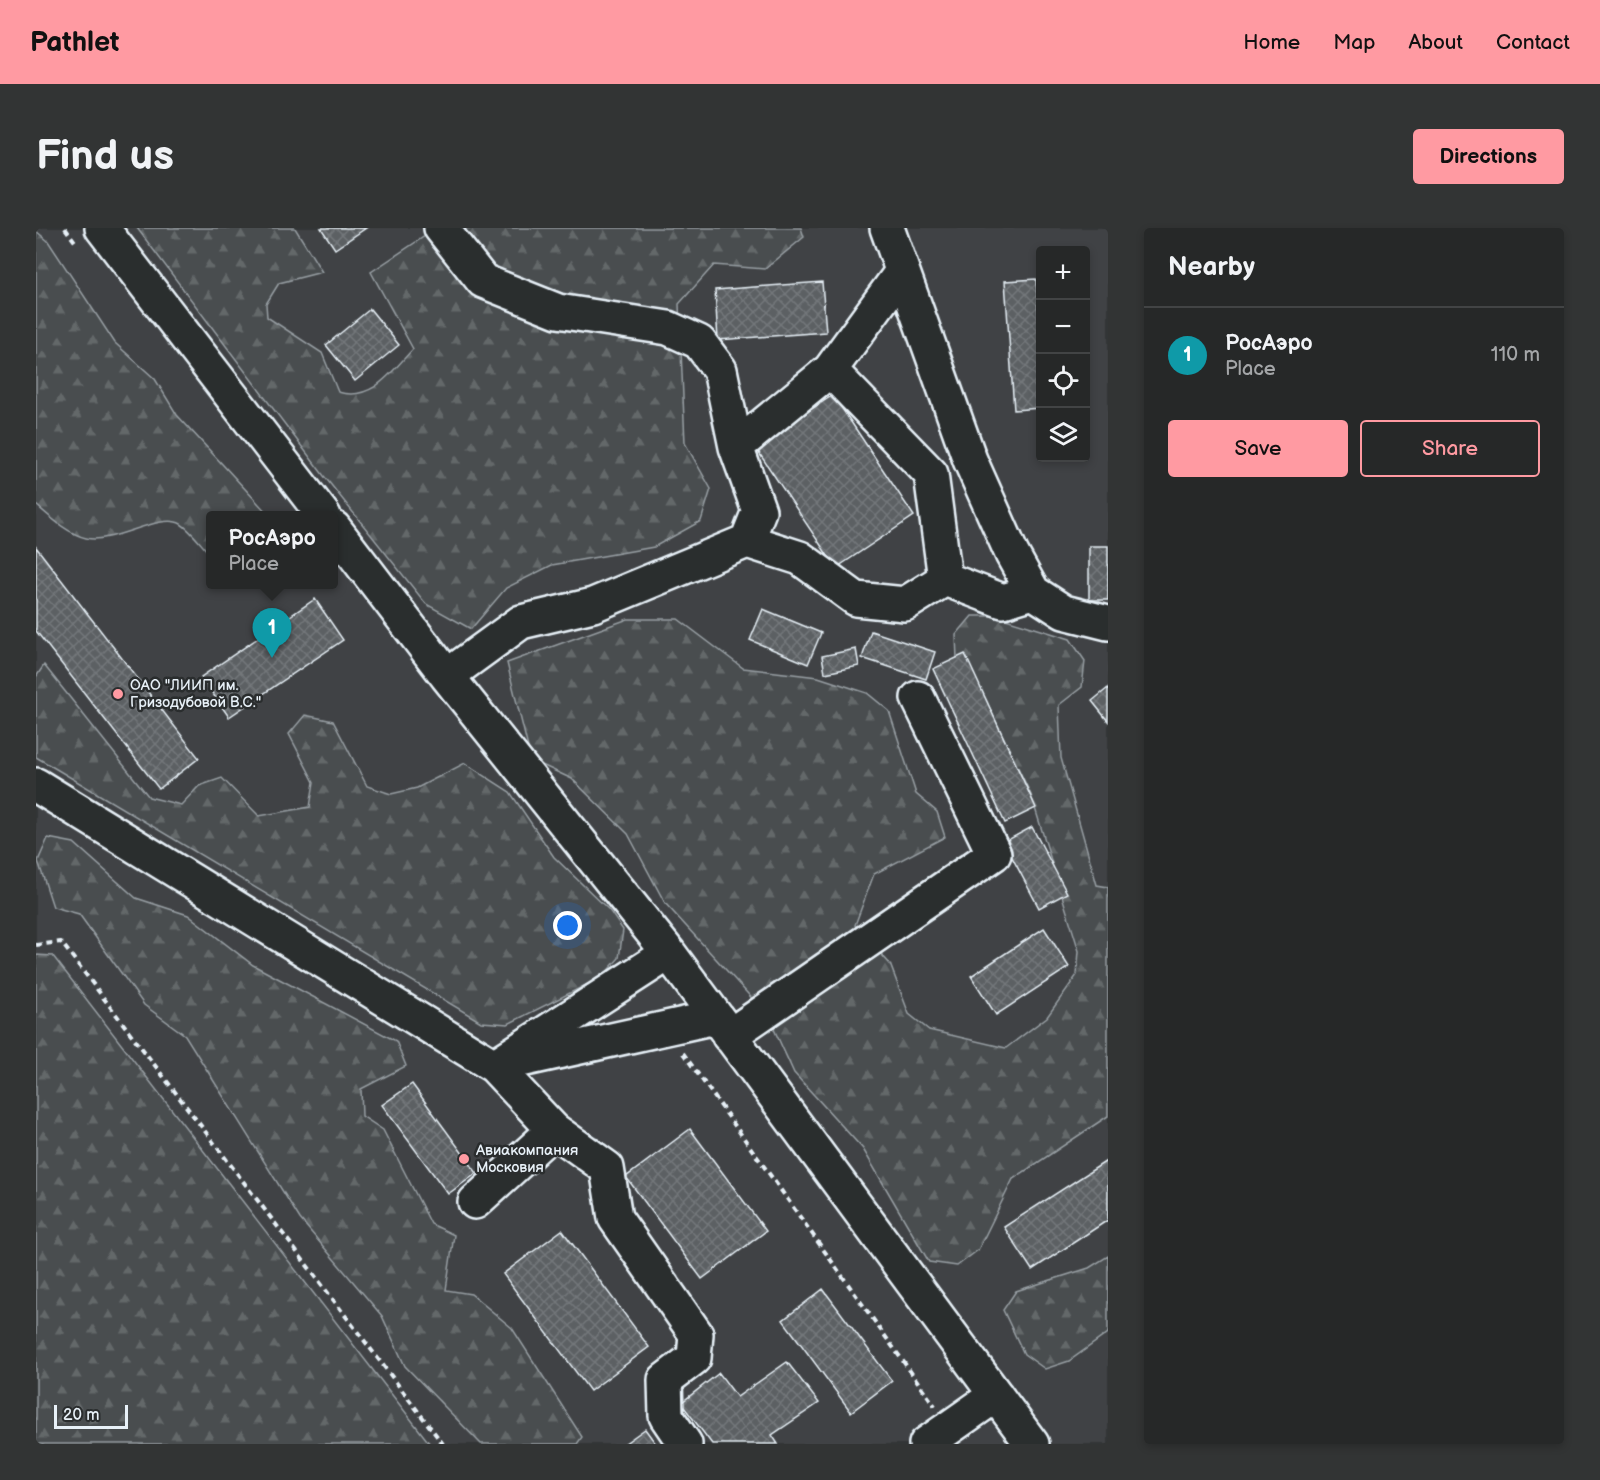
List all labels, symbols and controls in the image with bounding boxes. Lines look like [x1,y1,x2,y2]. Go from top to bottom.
text: Pathlet [30,26,119,59]
text: Home [1243,30,1300,55]
text: Map [1333,30,1375,55]
text: About [1408,30,1463,55]
text: Contact [1496,30,1570,55]
button: Directions [1413,129,1564,184]
text: Find us [36,131,174,182]
map controls [1036,246,1090,462]
button: + [1036,246,1090,300]
text: Nearby [1168,252,1255,283]
button: − [1036,300,1090,354]
text: РосАэро [1225,330,1312,357]
text: 1 [1183,343,1192,367]
text: 110 m [1491,343,1540,367]
button: locate [1036,354,1090,408]
text: Place [1225,357,1276,381]
button: layers [1036,408,1090,462]
button: Save [1168,420,1348,477]
button: Share [1360,420,1540,477]
popup [206,511,338,589]
text: РосАэро [228,525,316,552]
text: Place [228,552,279,576]
pin: 1 [252,608,292,658]
place label: ОАО "ЛИИП им. Гризодубовой В.С." [130,676,261,712]
marker: ОАО "ЛИИП им. Гризодубовой В.С." [111,687,125,701]
your location [553,911,582,940]
place label: Авиакомпания Московия [475,1141,578,1177]
marker: Авиакомпания Московия [457,1152,471,1166]
scale bar [54,1402,128,1430]
text: 20 m [63,1406,99,1425]

